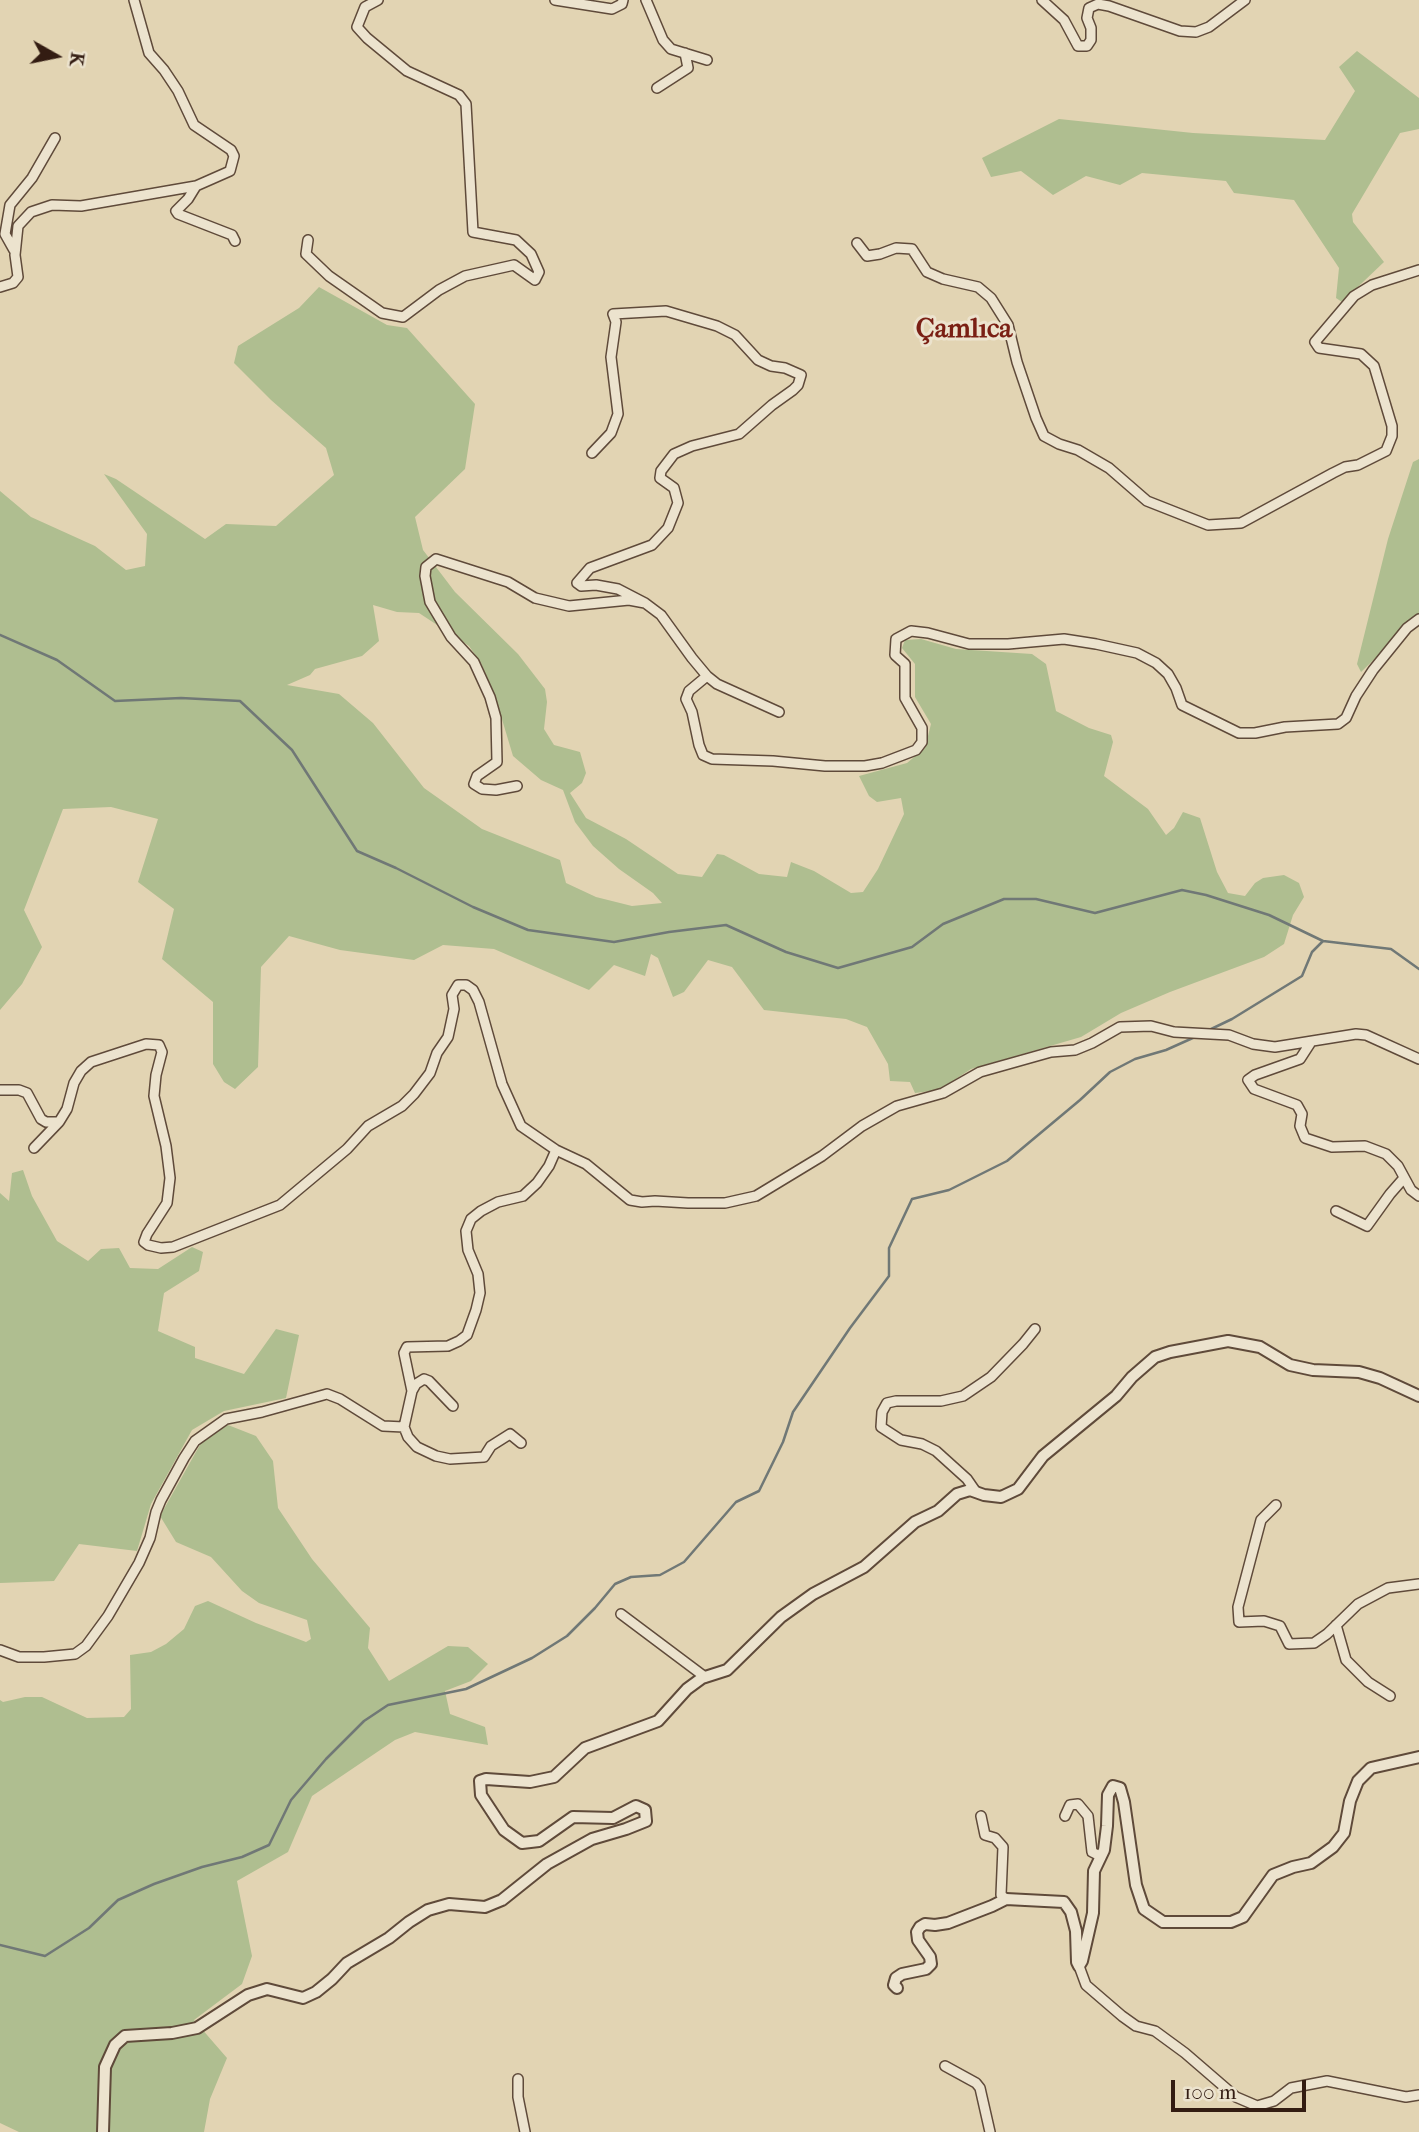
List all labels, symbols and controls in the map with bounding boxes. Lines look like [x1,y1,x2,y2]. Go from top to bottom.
north arrow [21,21,91,91]
text: K [65,51,89,68]
district label: Çamlıca [916,313,1012,347]
scale bar [1174,2066,1309,2110]
text: 100 m [1184,2080,1237,2104]

